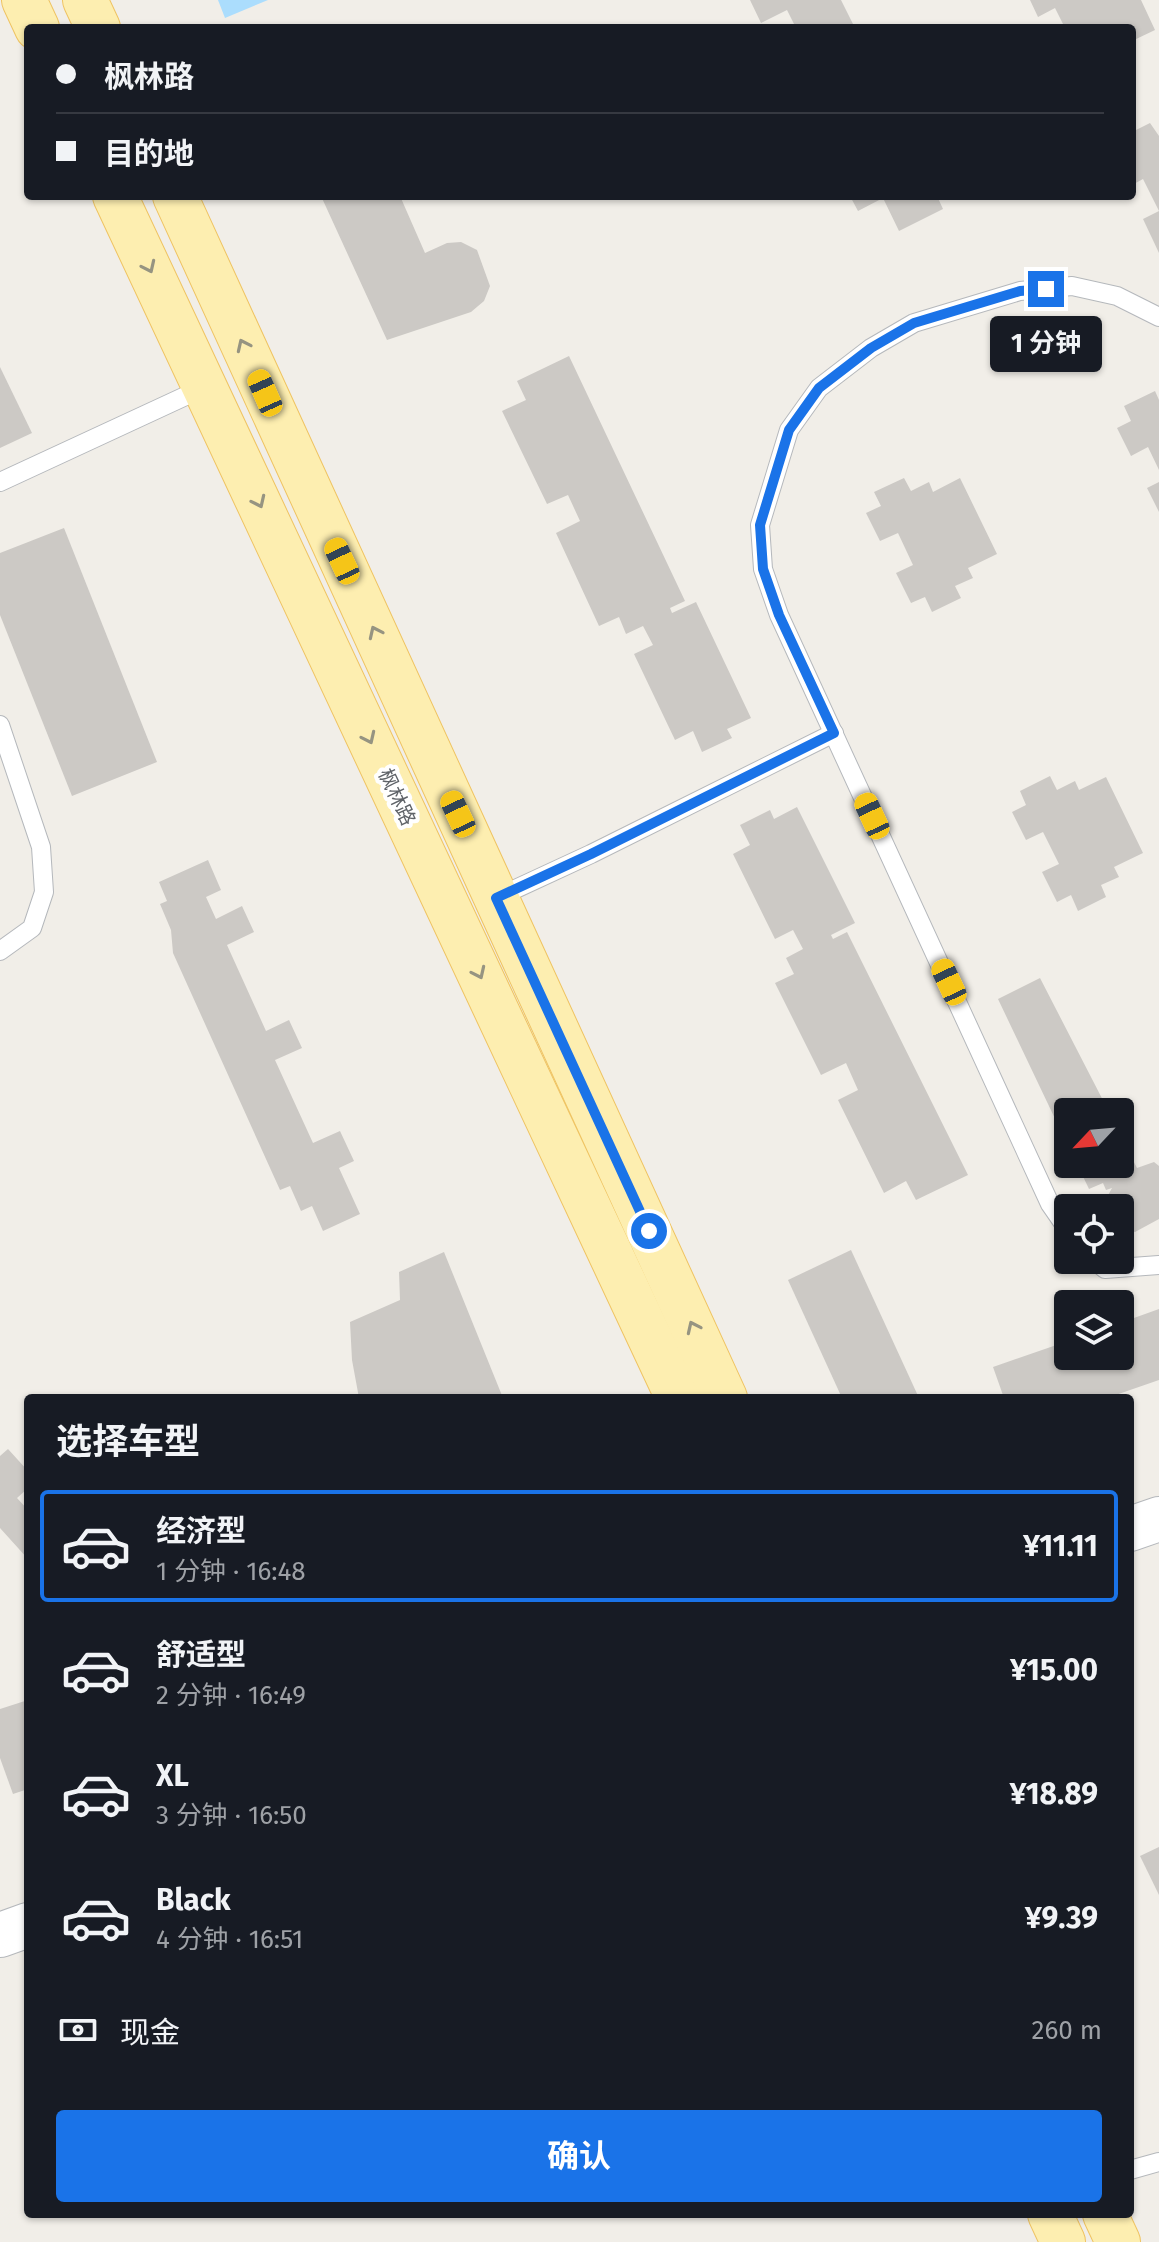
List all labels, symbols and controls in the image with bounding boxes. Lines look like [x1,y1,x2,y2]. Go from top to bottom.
text: 枫林路 [104,59,194,95]
text: 目的地 [104,136,194,172]
one-way arrow [139,258,155,273]
route end [1028,271,1064,307]
callout: 1 分钟 [990,317,1102,373]
text: 1 分钟 [1011,328,1081,359]
one-way arrow [237,339,253,353]
car [244,366,286,420]
one-way arrow [249,494,265,508]
car [321,534,363,588]
one-way arrow [369,626,385,641]
one-way arrow [359,729,375,744]
street label: 枫林路 [373,765,421,829]
car [437,787,479,841]
car [851,789,893,843]
car [928,955,970,1009]
one-way arrow [469,965,485,979]
north arrow [1054,1098,1134,1178]
map controls [1054,1098,1134,1370]
button: locate [1054,1194,1134,1274]
route start [631,1213,667,1249]
button: layers [1054,1290,1134,1370]
one-way arrow [687,1321,703,1335]
text: 选择车型 [56,1420,200,1464]
icon: car [60,1510,132,1582]
text: 经济型 [156,1513,246,1549]
text: ¥11.11 [1023,1528,1098,1564]
text: 1 分钟 · 16:48 [156,1556,306,1587]
icon: car [60,1634,132,1706]
text: 舒适型 [156,1637,246,1673]
text: ¥15.00 [1010,1652,1098,1688]
text: 2 分钟 · 16:49 [156,1680,306,1711]
icon: car [60,1758,132,1830]
text: XL [156,1758,189,1794]
text: ¥18.89 [1010,1776,1098,1812]
text: 3 分钟 · 16:50 [156,1800,307,1831]
icon: car [60,1882,132,1954]
text: Black [156,1882,231,1918]
text: ¥9.39 [1025,1900,1098,1936]
text: 4 分钟 · 16:51 [156,1924,303,1955]
icon: cash [56,2008,100,2052]
text: 现金 [120,2015,180,2051]
text: 260 m [1032,2015,1102,2046]
button: 确认 [56,2110,1102,2202]

